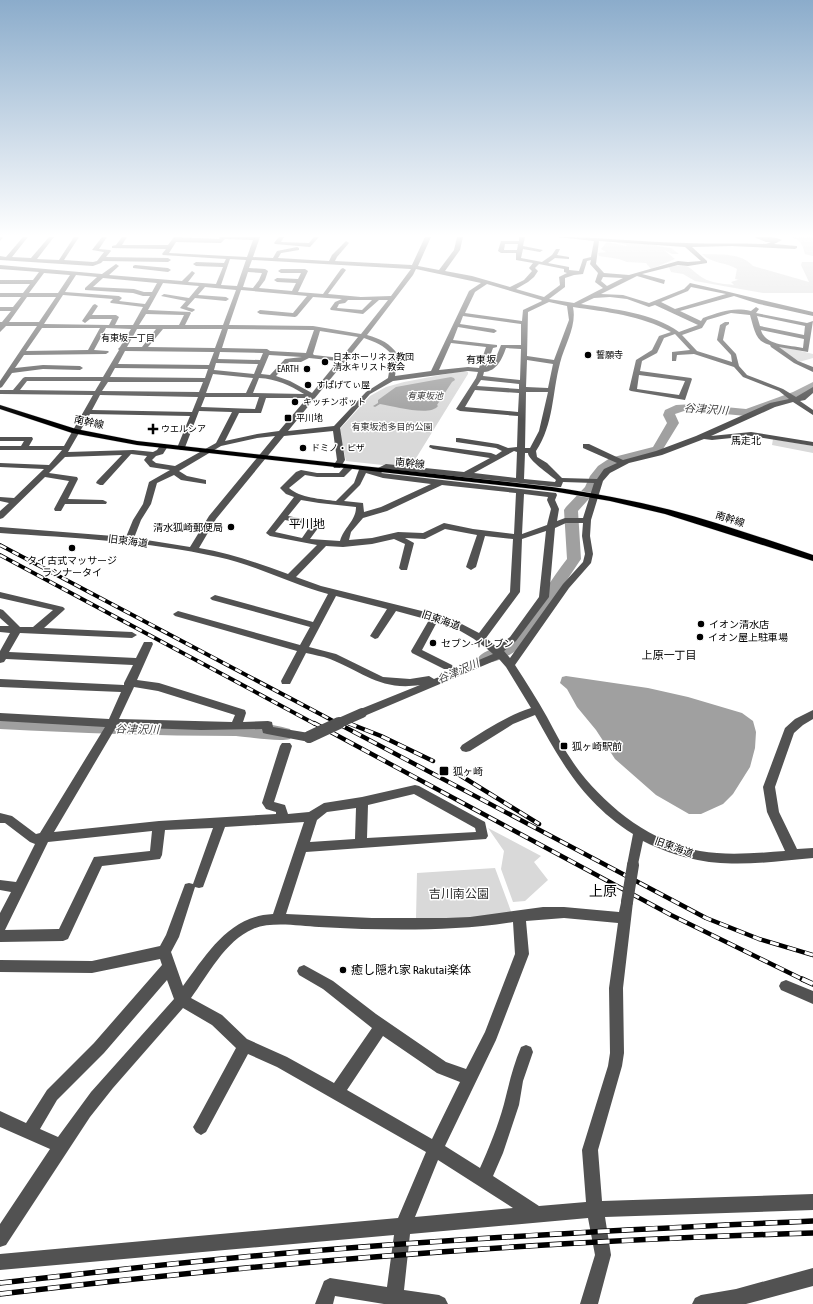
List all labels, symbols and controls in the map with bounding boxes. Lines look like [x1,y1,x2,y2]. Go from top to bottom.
district label: 有東坂一丁目 [101,333,155,343]
marker: 誓願寺 [583,350,593,360]
place label: 誓願寺 [596,350,623,360]
place label: 日本ホーリネス教団 清水キリスト教会 [333,352,414,372]
district label: 有東坂 [466,354,496,365]
marker: 日本ホーリネス教団 清水キリスト教会 [320,357,330,367]
place label: EARTH [277,364,299,374]
marker: EARTH [302,364,312,374]
marker: すぱげてぃ屋 [303,380,313,390]
place label: すぱげてぃ屋 [316,380,370,390]
water label: 有東坂池 [407,391,444,401]
marker: キッチンポット [290,397,300,407]
place label: キッチンポット [303,397,366,407]
water label: 谷津沢川 [684,401,729,417]
marker: 平川地 [283,413,293,423]
place label: 平川地 [296,413,323,423]
street label: 南幹線 [73,414,105,430]
park label: 有東坂池多目的公園 [351,422,433,432]
marker: ウエルシア [148,424,158,434]
place label: ウエルシア [161,424,206,434]
district label: 馬走北 [731,435,761,446]
marker: ドミノ・ピザ [298,443,308,453]
place label: ドミノ・ピザ [311,443,365,453]
street label: 南幹線 [395,456,425,470]
street label: 南幹線 [714,509,746,529]
district label: 平川地 [289,517,325,531]
place label: 清水狐崎郵便局 [153,522,223,533]
marker: 清水狐崎郵便局 [226,522,236,532]
street label: 旧東海道 [107,533,149,549]
marker: タイ古式マッサージ ランナータイ [67,543,77,553]
place label: タイ古式マッサージ ランナータイ [27,555,117,578]
street label: 旧東海道 [420,608,462,632]
marker: イオン清水店 [696,619,706,629]
place label: イオン清水店 [709,619,769,630]
marker: イオン屋上駐車場 [695,632,705,642]
place label: イオン屋上駐車場 [708,632,788,643]
marker: セブン-イレブン [428,638,438,648]
place label: セブン-イレブン [441,638,514,649]
district label: 上原一丁目 [642,649,697,661]
water label: 谷津沢川 [435,656,481,685]
water label: 谷津沢川 [115,723,160,735]
marker: 狐ヶ崎駅前 [559,741,569,751]
place label: 狐ヶ崎駅前 [572,741,622,752]
marker: 狐ヶ崎 [438,765,450,777]
place label: 狐ヶ崎 [453,766,483,777]
street label: 旧東海道 [653,835,695,859]
district label: 上原 [589,883,617,899]
park label: 吉川南公園 [429,887,489,901]
place label: 癒し隠れ家 Rakutai楽体 [351,963,471,977]
marker: 癒し隠れ家 Rakutai楽体 [338,965,348,975]

